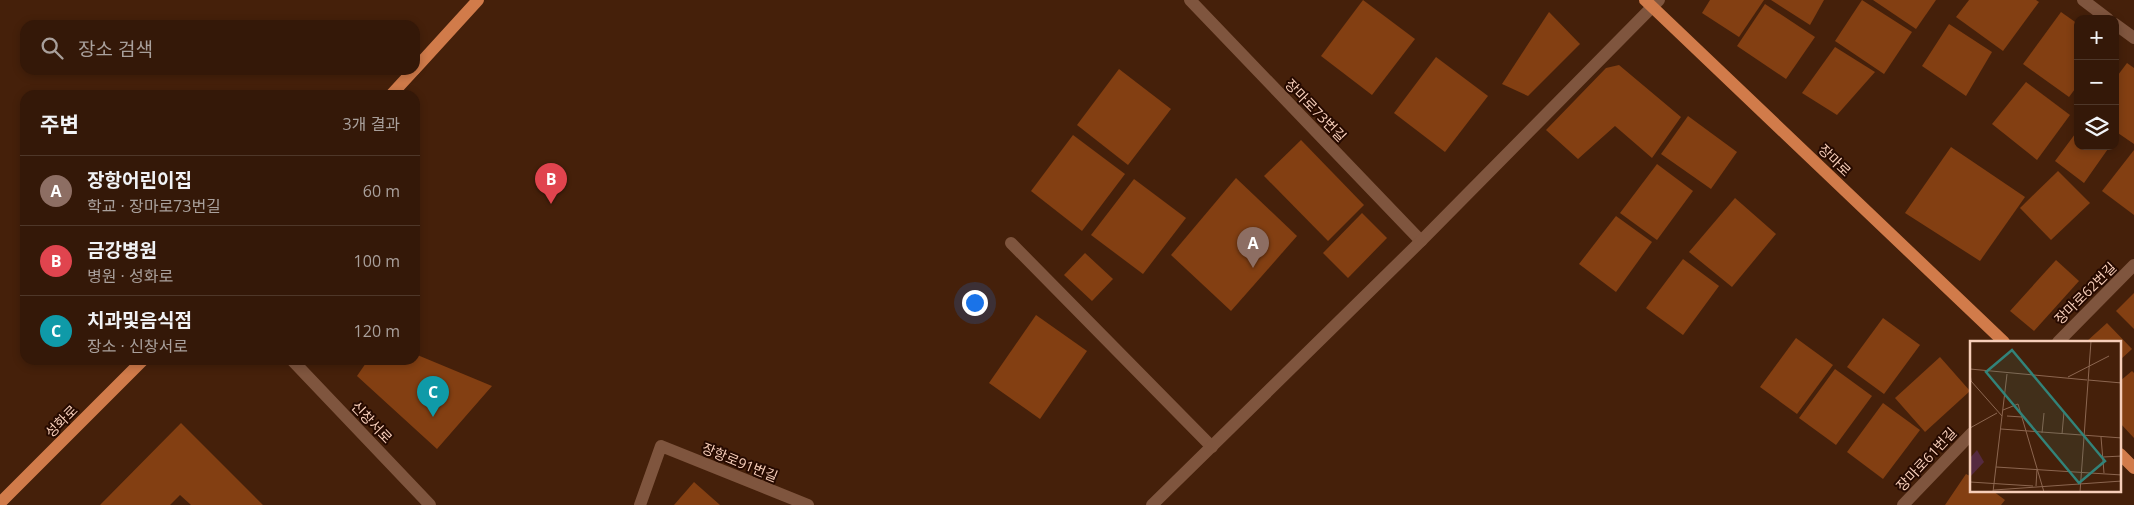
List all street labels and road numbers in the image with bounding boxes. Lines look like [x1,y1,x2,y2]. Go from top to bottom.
street label: 장마로73번길 [1281,74,1351,146]
street label: 장마로 [1815,140,1856,180]
street label: 장마로62번길 [2050,258,2120,328]
street label: 신창서로 [347,397,397,447]
street label: 성화로 [41,401,81,441]
street label: 장마로61번길 [1892,423,1960,495]
street label: 장항로91번길 [699,438,781,486]

